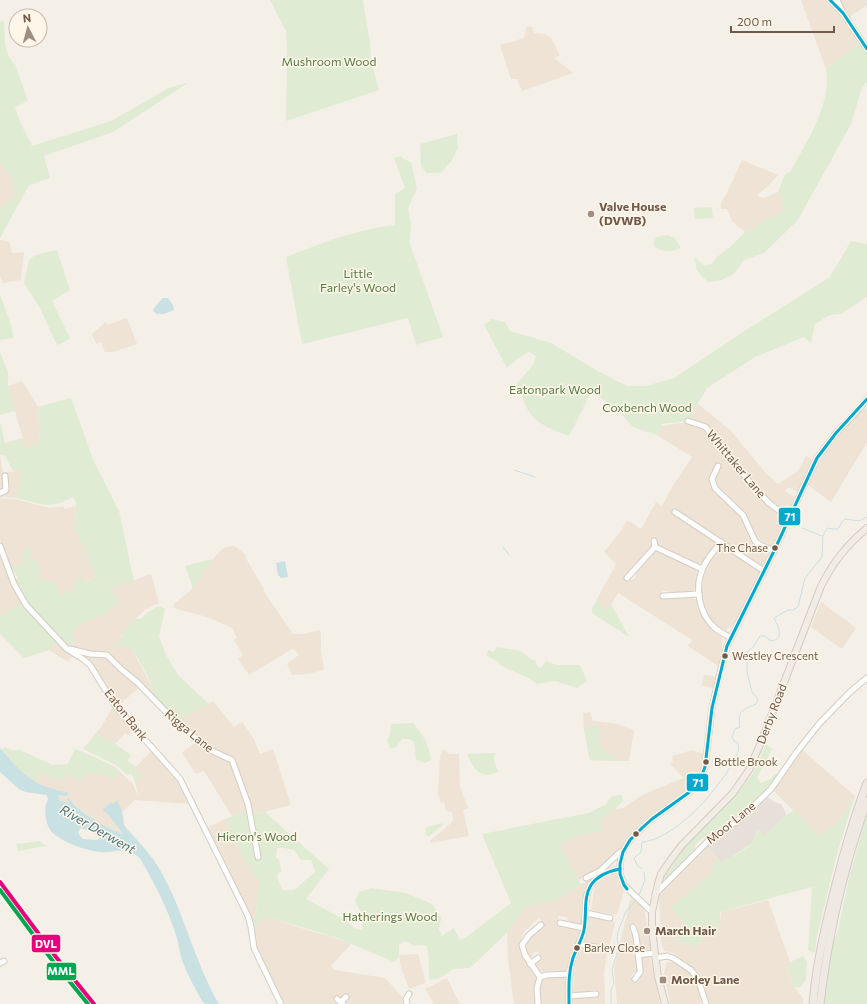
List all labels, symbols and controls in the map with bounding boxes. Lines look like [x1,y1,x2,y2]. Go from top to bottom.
north arrow [8,8,48,48]
scale bar [731,8,834,34]
text: N [22,11,32,24]
text: 200 m [737,14,772,28]
park label: Mushroom Wood [282,54,376,68]
place label: Valve House (DVWB) [599,199,666,227]
marker: Valve House (DVWB) [586,209,596,219]
park label: Little Farley's Wood [320,266,396,294]
park label: Eatonpark Wood [509,382,601,396]
park label: Coxbench Wood [602,400,692,414]
street label: Whittaker Lane [704,427,769,500]
line badge: 71 [778,507,801,526]
text: 71 [784,510,796,523]
place label: The Chase [716,541,768,554]
marker: The Chase [770,543,780,553]
place label: Westley Crescent [732,649,819,662]
marker: Westley Crescent [720,651,730,661]
street label: Derby Road [753,681,789,746]
street label: Eaton Bank [102,686,152,744]
street label: Rigga Lane [163,706,217,755]
place label: Bottle Brook [714,755,778,768]
marker: Bottle Brook [701,757,711,767]
line badge: 71 [686,773,709,792]
text: 71 [692,776,704,789]
street label: Moor Lane [703,798,758,846]
water label: River Derwent [57,801,139,857]
park label: Hieron's Wood [217,829,297,843]
unlabelled marker [631,829,641,839]
park label: Hatherings Wood [342,909,438,923]
place label: March Hair [655,923,716,937]
marker: March Hair [642,926,652,936]
line badge: DVL [31,934,61,953]
text: DVL [35,937,58,950]
place label: Barley Close [584,941,645,954]
marker: Barley Close [572,943,582,953]
line badge: MML [46,962,77,981]
text: MML [47,964,75,977]
place label: Morley Lane [671,972,739,986]
marker: Morley Lane [658,975,668,985]

